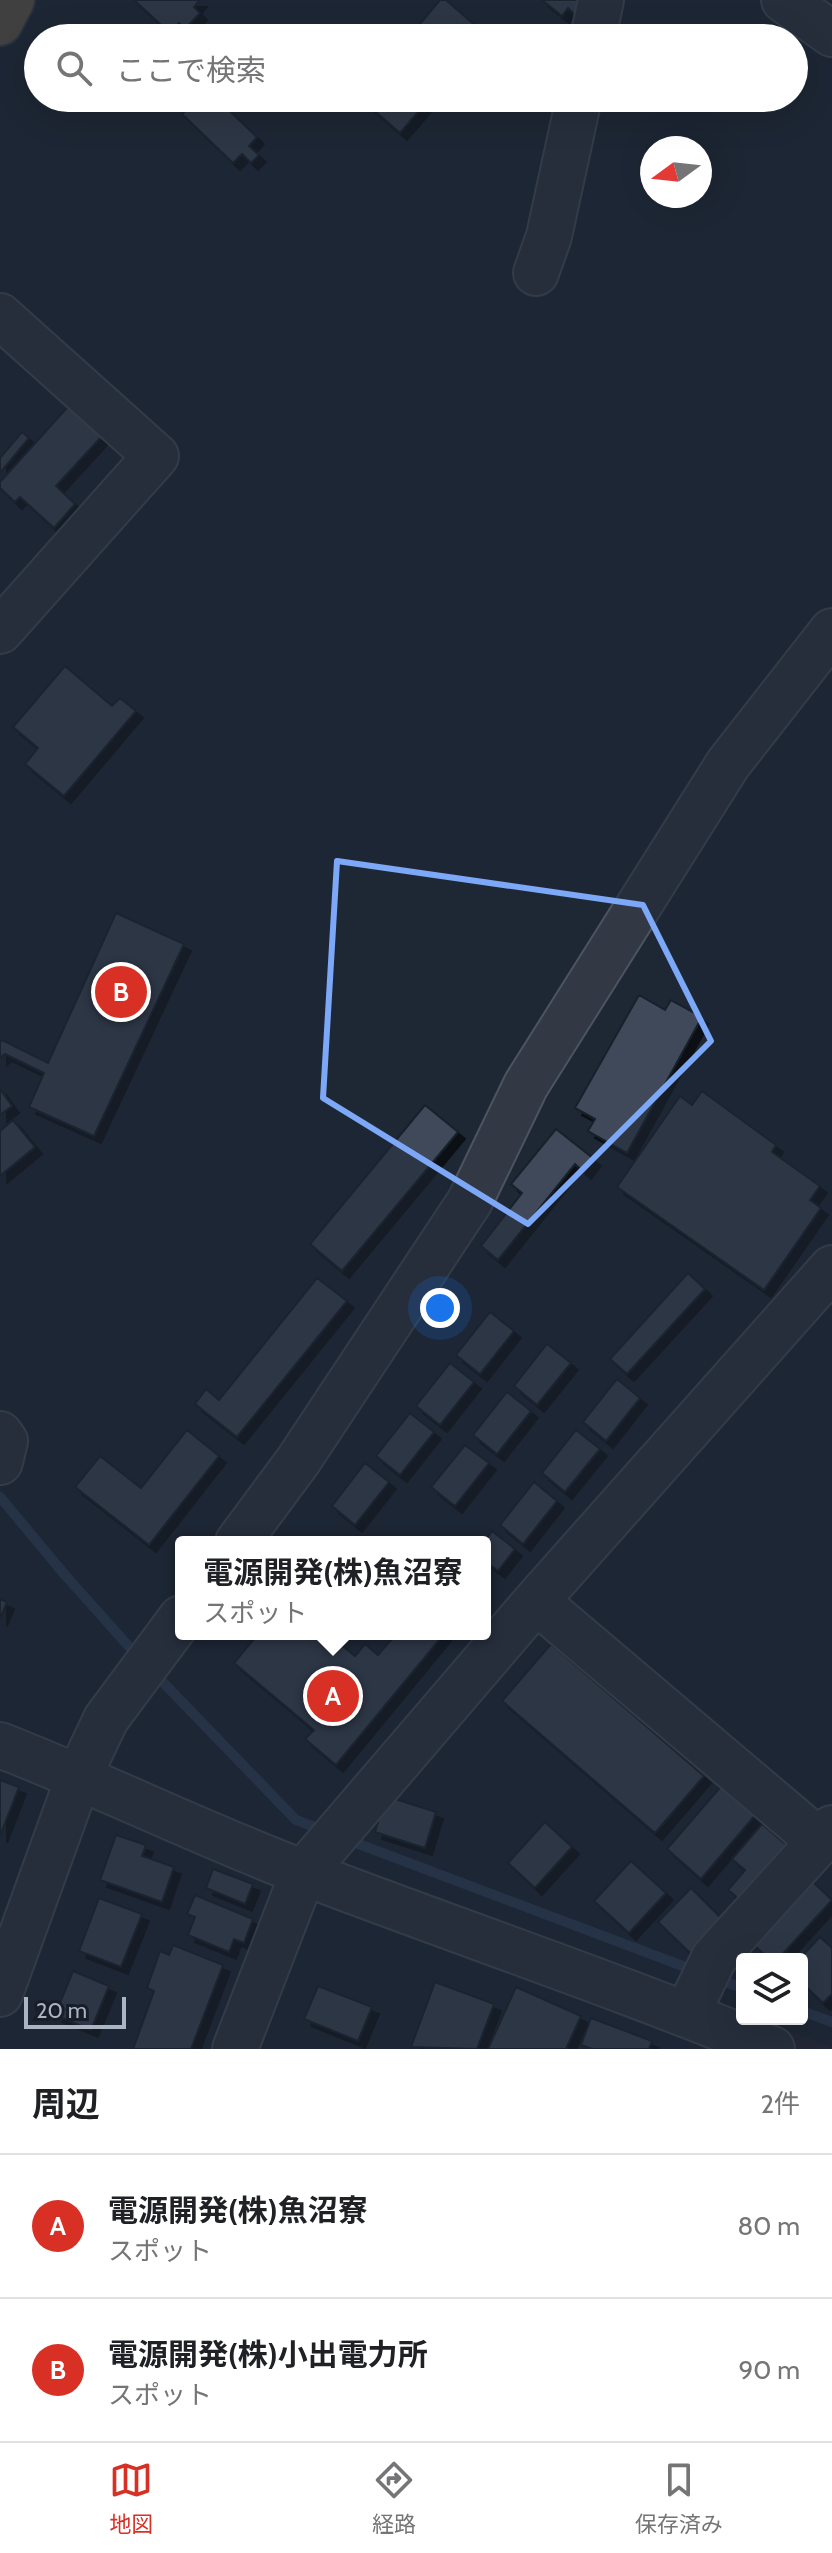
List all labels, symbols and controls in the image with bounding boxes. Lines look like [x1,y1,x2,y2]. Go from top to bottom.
search box [24,24,808,112]
icon: search [52,46,96,90]
text: ここで検索 [116,52,266,89]
north arrow [640,136,712,208]
pin: B [95,962,147,1022]
your location [420,1288,460,1328]
popup [175,1536,491,1640]
text: 電源開発(株)魚沼寮 [203,1554,463,1591]
text: スポット [203,1597,307,1629]
pin: A [307,1666,359,1726]
map controls [736,1953,808,2025]
button: layers [736,1953,808,2025]
scale bar [24,1993,126,2029]
text: 20 m [36,1997,87,2024]
text: 周辺 [32,2083,100,2125]
text: 2件 [760,2088,800,2120]
text: 電源開発(株)魚沼寮 [108,2192,368,2229]
text: A [50,2210,66,2242]
text: 80 m [737,2210,800,2242]
text: スポット [108,2235,212,2267]
text: 電源開発(株)小出電力所 [108,2336,428,2373]
text: B [50,2354,66,2386]
text: 90 m [738,2354,800,2386]
text: スポット [108,2379,212,2411]
tab: 地図 [109,2458,153,2538]
tab: 経路 [372,2458,416,2538]
tab: 保存済み [635,2458,723,2538]

